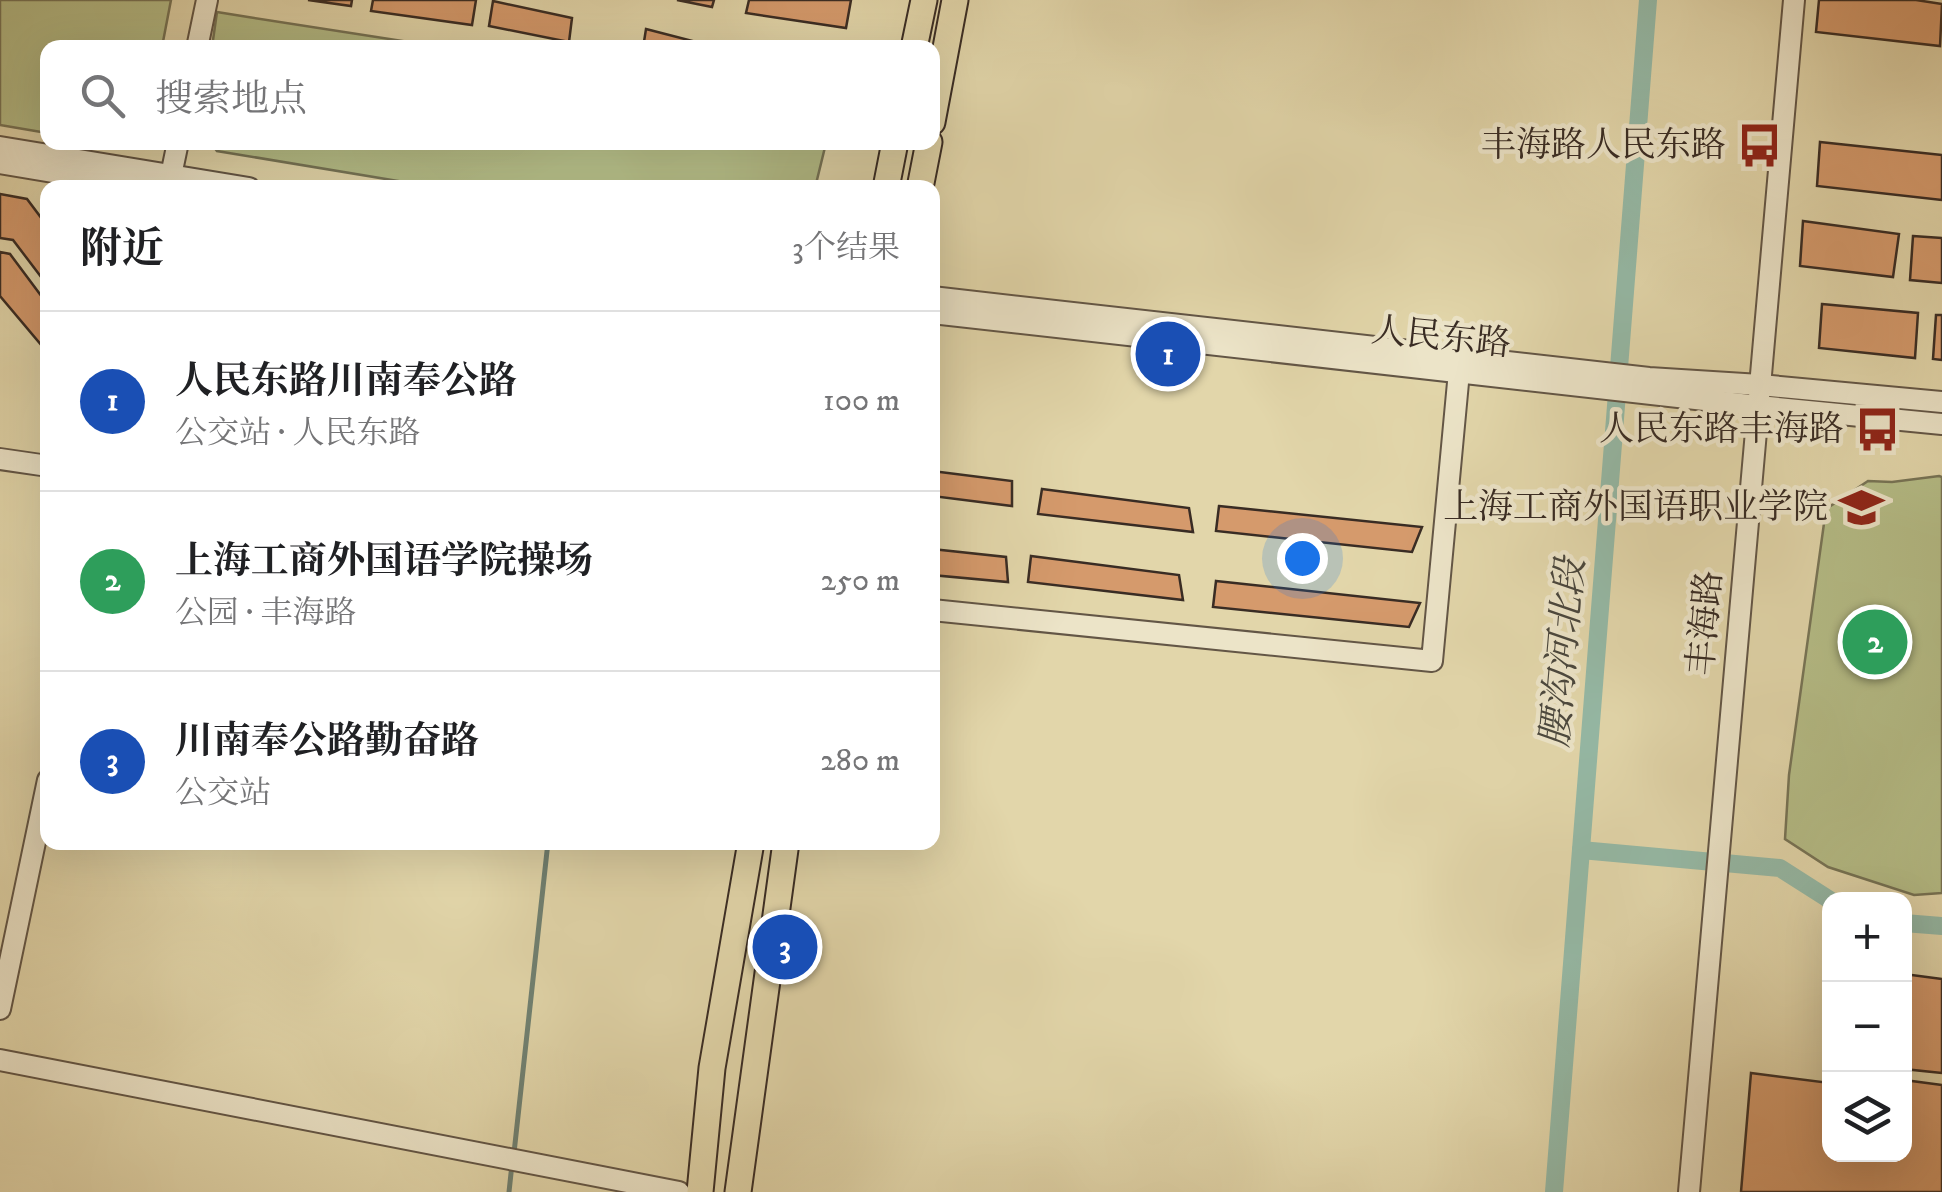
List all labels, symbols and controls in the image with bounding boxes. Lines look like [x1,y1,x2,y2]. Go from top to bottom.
search box [40,40,940,150]
icon: search [75,68,130,123]
text: 搜索地点 [155,76,307,124]
bus stop icon: 丰海路人民东路 [1735,122,1783,170]
place label: 丰海路人民东路 [1481,124,1726,168]
text: 附近 [80,224,164,276]
text: 3个结果 [792,229,900,269]
street label: 人民东路 [1369,309,1513,367]
pin: 1 [1136,316,1200,392]
text: 人民东路川南奉公路 [175,358,517,406]
text: 1 [107,381,118,421]
text: 100 m [823,381,900,421]
bus stop icon: 人民东路丰海路 [1853,406,1901,454]
place label: 人民东路丰海路 [1599,408,1844,452]
text: 公交站 · 人民东路 [175,414,420,454]
school or university icon: 上海工商外国语职业学院 [1837,484,1885,532]
place label: 上海工商外国语职业学院 [1443,486,1828,530]
your location [1277,533,1328,584]
text: 上海工商外国语学院操场 [175,538,593,586]
water label: 腰沟河北段 [1532,552,1597,750]
text: 2 [105,561,120,601]
text: 250 m [820,561,900,601]
street label: 丰海路 [1680,569,1732,677]
text: 公园 · 丰海路 [175,594,356,634]
pin: 2 [1842,604,1908,680]
text: 川南奉公路勤奋路 [175,718,479,766]
text: 3 [107,741,118,781]
text: 280 m [820,741,900,781]
text: 公交站 [175,774,271,814]
map controls [1822,892,1912,1162]
button: + [1822,892,1912,982]
pin: 3 [752,910,818,984]
button: − [1822,982,1912,1072]
button: layers [1822,1072,1912,1162]

